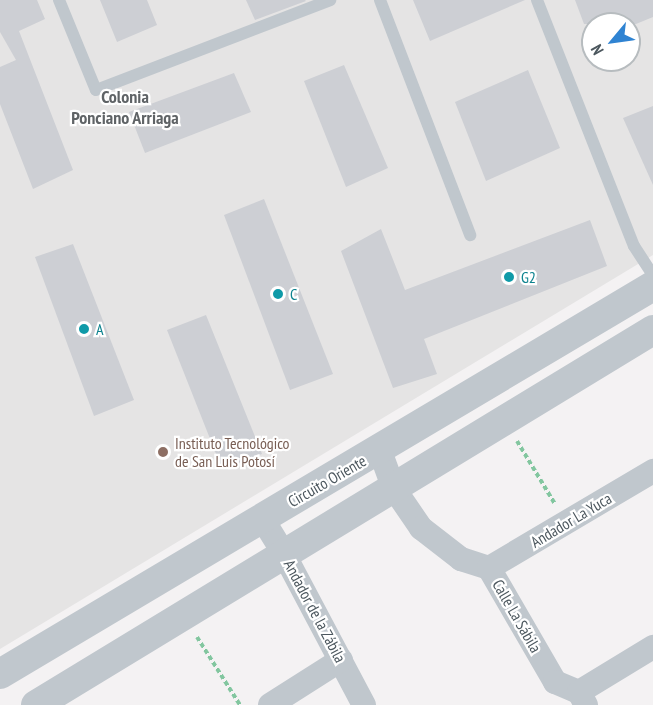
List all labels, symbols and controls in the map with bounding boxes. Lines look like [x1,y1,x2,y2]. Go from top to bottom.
north arrow [581,12,641,72]
text: N [586,41,608,58]
district label: Colonia Ponciano Arriaga [71,87,179,130]
place label: G2 [521,267,536,287]
marker: G2 [502,270,516,284]
place label: C [290,284,297,304]
marker: C [271,287,285,301]
place label: A [96,319,104,339]
marker: A [77,322,91,336]
place label: Instituto Tecnológico de San Luis Potosí [175,433,290,471]
marker: Instituto Tecnológico de San Luis Potosí [156,445,170,459]
street label: Circuito Oriente [285,451,369,511]
street label: Andador La Yuca [527,488,615,552]
street label: Andador de la Zábila [280,556,350,666]
street label: Calle La Sábila [488,576,546,656]

